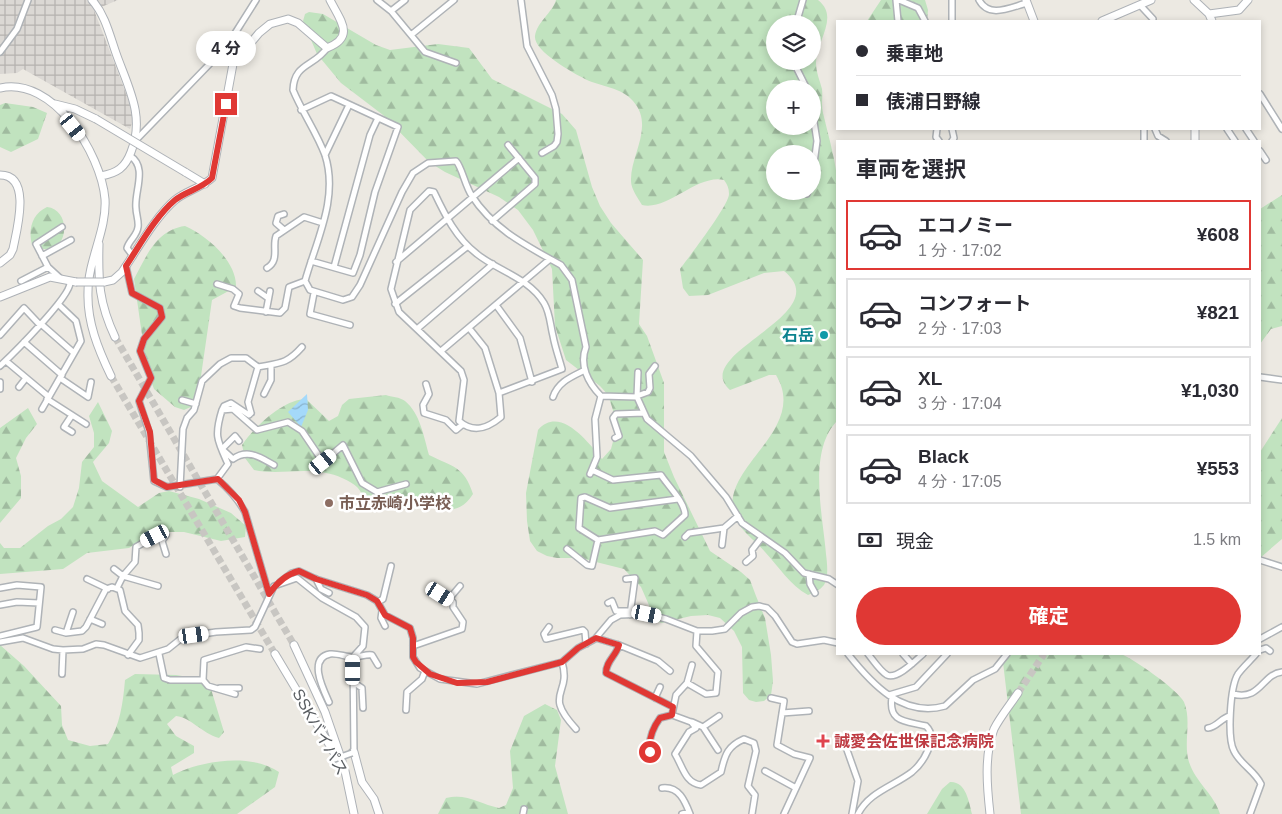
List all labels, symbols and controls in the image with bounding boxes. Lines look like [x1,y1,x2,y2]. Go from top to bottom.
map controls [766,15,821,200]
button: layers [766,15,821,70]
callout: 4 分 [196,32,256,66]
text: 4 分 [211,40,241,57]
text: 乗車地 [886,43,943,64]
button: + [766,80,821,135]
text: 俵浦日野線 [886,91,981,112]
route end [215,93,237,115]
car [57,111,88,143]
button: − [766,145,821,200]
text: 車両を選択 [856,157,966,182]
icon: car [858,213,903,258]
text: エコノミー [918,215,1013,236]
text: ¥608 [1197,224,1239,245]
text: 1 分 · 17:02 [918,242,1002,259]
icon: car [858,291,903,336]
text: コンフォート [918,293,1031,314]
text: ¥821 [1197,302,1239,323]
text: 2 分 · 17:03 [918,320,1002,337]
place label: 石岳 [782,327,814,344]
marker: 石岳 [818,329,830,341]
text: XL [918,368,942,389]
icon: car [858,369,903,414]
text: ¥1,030 [1181,380,1239,401]
text: 3 分 · 17:04 [918,395,1002,412]
text: Black [918,446,969,467]
car [306,447,339,477]
icon: car [858,447,903,492]
text: ¥553 [1197,458,1239,479]
text: 4 分 · 17:05 [918,473,1002,490]
place label: 市立赤崎小学校 [339,495,451,512]
marker: 市立赤崎小学校 [323,497,335,509]
car [138,523,171,549]
icon: cash [856,526,884,554]
text: 現金 [896,531,934,552]
text: 1.5 km [1193,531,1241,548]
car [423,580,456,608]
button: 確定 [856,587,1241,645]
car [630,604,663,624]
car [178,625,209,645]
car [345,655,360,685]
street label: SSKバイパス [289,686,351,778]
place label: 誠愛会佐世保記念病院 [834,733,994,750]
marker: 誠愛会佐世保記念病院 [816,734,830,748]
route start [639,741,661,763]

